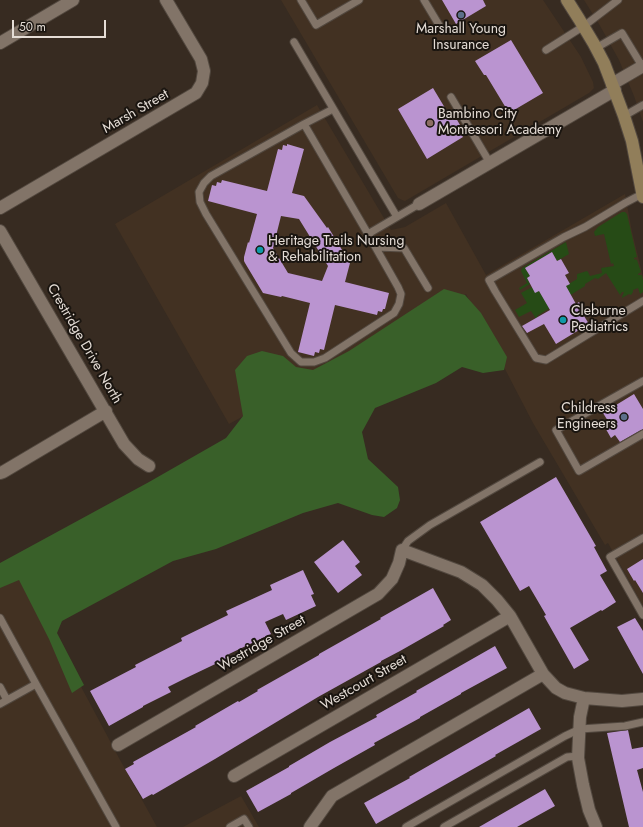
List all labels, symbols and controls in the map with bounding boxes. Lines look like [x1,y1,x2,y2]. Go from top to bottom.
marker: Marshall Young Insurance [456,10,466,20]
scale bar [14,12,108,38]
text: 50 m [19,18,46,36]
place label: Marshall Young Insurance [416,22,506,54]
street label: Marsh Street [100,86,172,138]
place label: Bambino City Montessori Academy [438,107,561,140]
marker: Bambino City Montessori Academy [425,118,435,128]
place label: Heritage Trails Nursing & Rehabilitation [268,234,404,266]
marker: Heritage Trails Nursing & Rehabilitation [255,245,265,255]
street label: Crestridge Drive North [43,281,125,407]
place label: Cleburne Pediatrics [571,304,628,336]
marker: Cleburne Pediatrics [558,315,568,325]
place label: Childress Engineers [557,401,616,434]
marker: Childress Engineers [619,412,629,422]
street label: Westridge Street [215,612,309,676]
street label: Westcourt Street [318,652,410,714]

